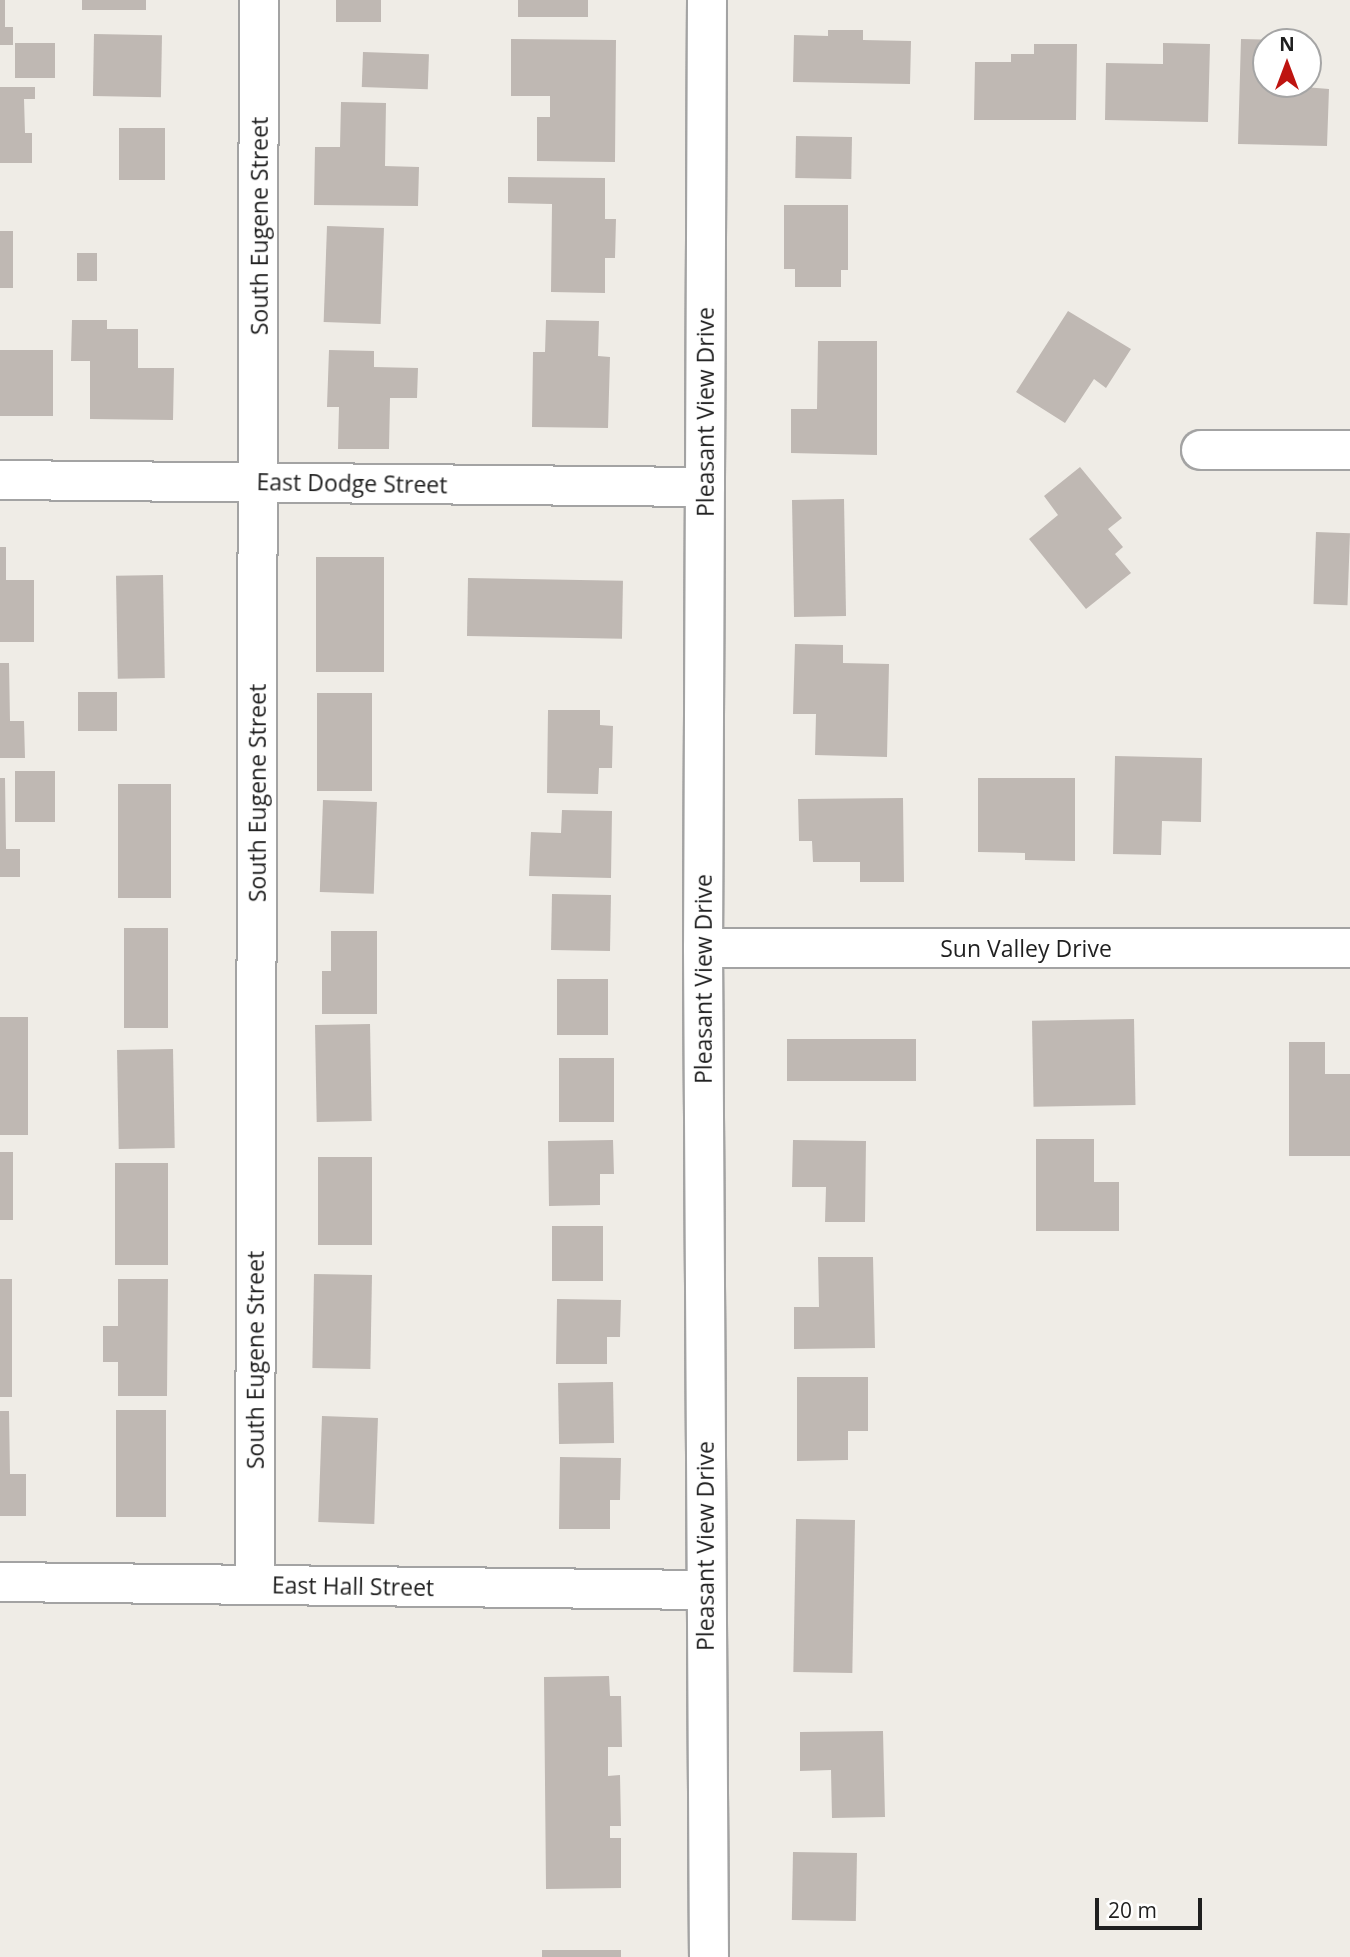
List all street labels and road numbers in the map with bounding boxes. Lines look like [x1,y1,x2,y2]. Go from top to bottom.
street label: South Eugene Street [245,117,273,335]
street label: Pleasant View Drive [691,307,719,517]
street label: East Dodge Street [256,468,448,498]
street label: South Eugene Street [243,684,271,902]
street label: Pleasant View Drive [689,874,717,1084]
street label: Sun Valley Drive [940,934,1112,962]
street label: South Eugene Street [241,1251,269,1469]
street label: Pleasant View Drive [691,1441,719,1651]
street label: East Hall Street [272,1571,434,1601]

